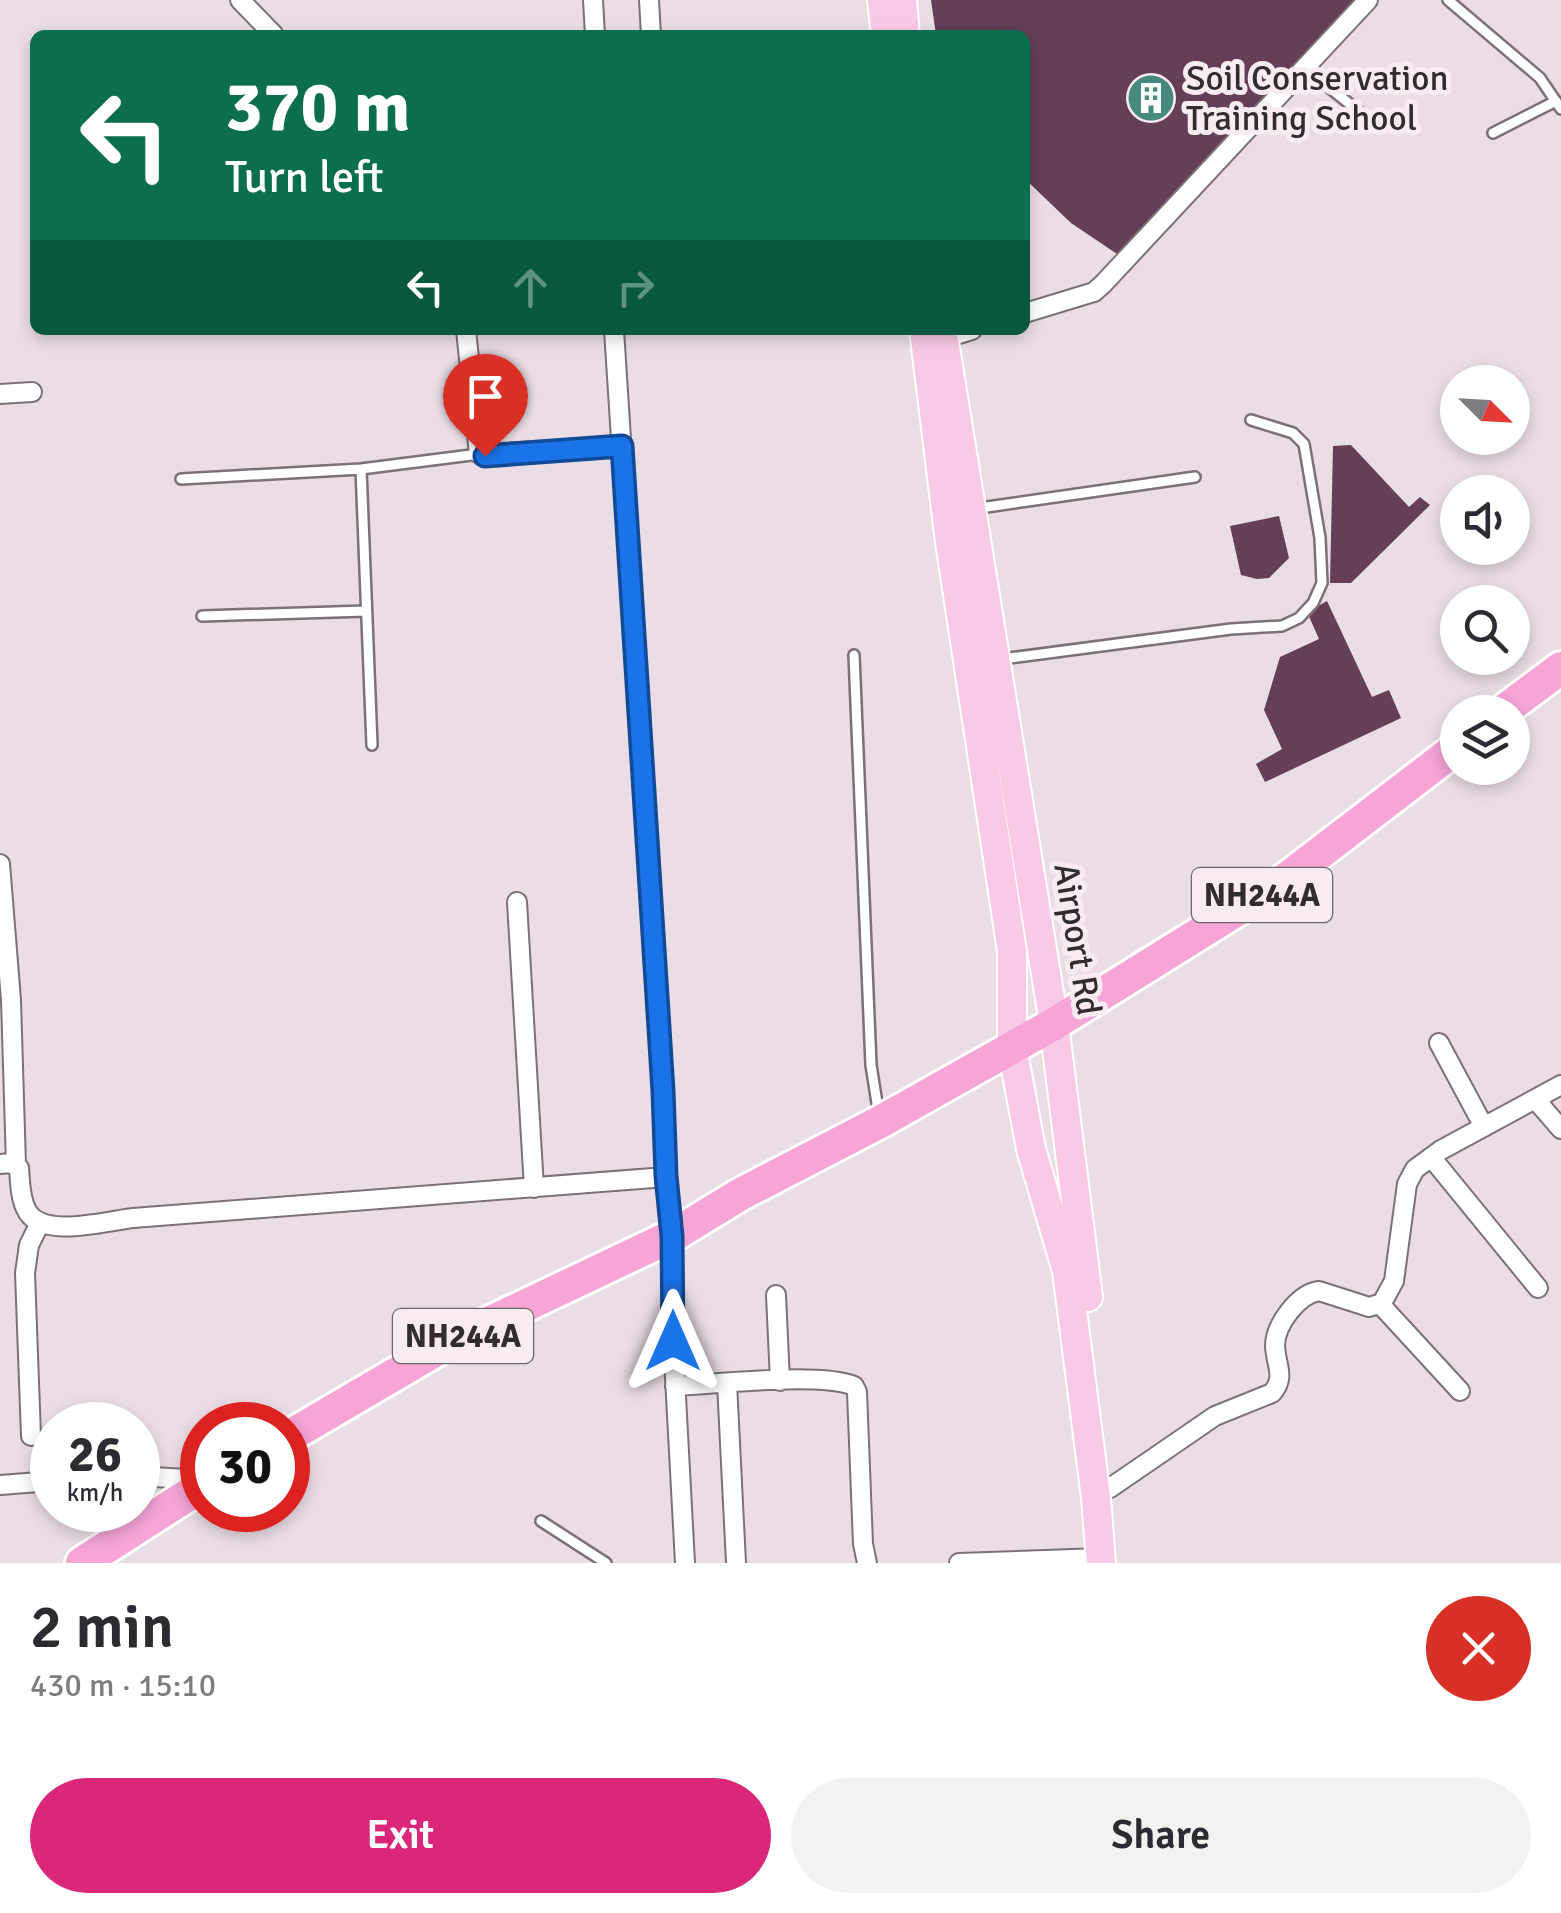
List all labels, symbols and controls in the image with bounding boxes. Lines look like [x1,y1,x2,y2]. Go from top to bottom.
place label: Soil Conservation Training School [1186,57,1449,140]
text: 370 m [225,64,410,150]
icon: left [60,70,190,200]
building icon: Soil Conservation Training School [1125,72,1177,124]
text: Turn left [225,150,384,205]
icon: left [398,260,453,315]
icon: ahead [503,260,558,315]
icon: right [608,260,663,315]
pin [443,354,528,457]
north arrow [1440,365,1530,455]
map controls [1440,365,1530,785]
icon: arrive [458,369,513,424]
button: sound [1440,475,1530,565]
button: search [1440,585,1530,675]
button: layers [1440,695,1530,785]
street label: Airport Rd [1044,860,1111,1018]
road number: NH244A [1192,868,1332,922]
position arrow [621,1289,725,1393]
road number: NH244A [393,1309,533,1363]
speed limit sign: 30 [180,1402,310,1532]
text: 26 [68,1424,122,1486]
text: km/h [67,1477,123,1508]
text: 2 min [30,1591,174,1665]
button: close [1426,1596,1531,1701]
text: 430 m · 15:10 [30,1666,216,1705]
button: Exit [30,1778,771,1893]
button: Share [791,1778,1531,1893]

